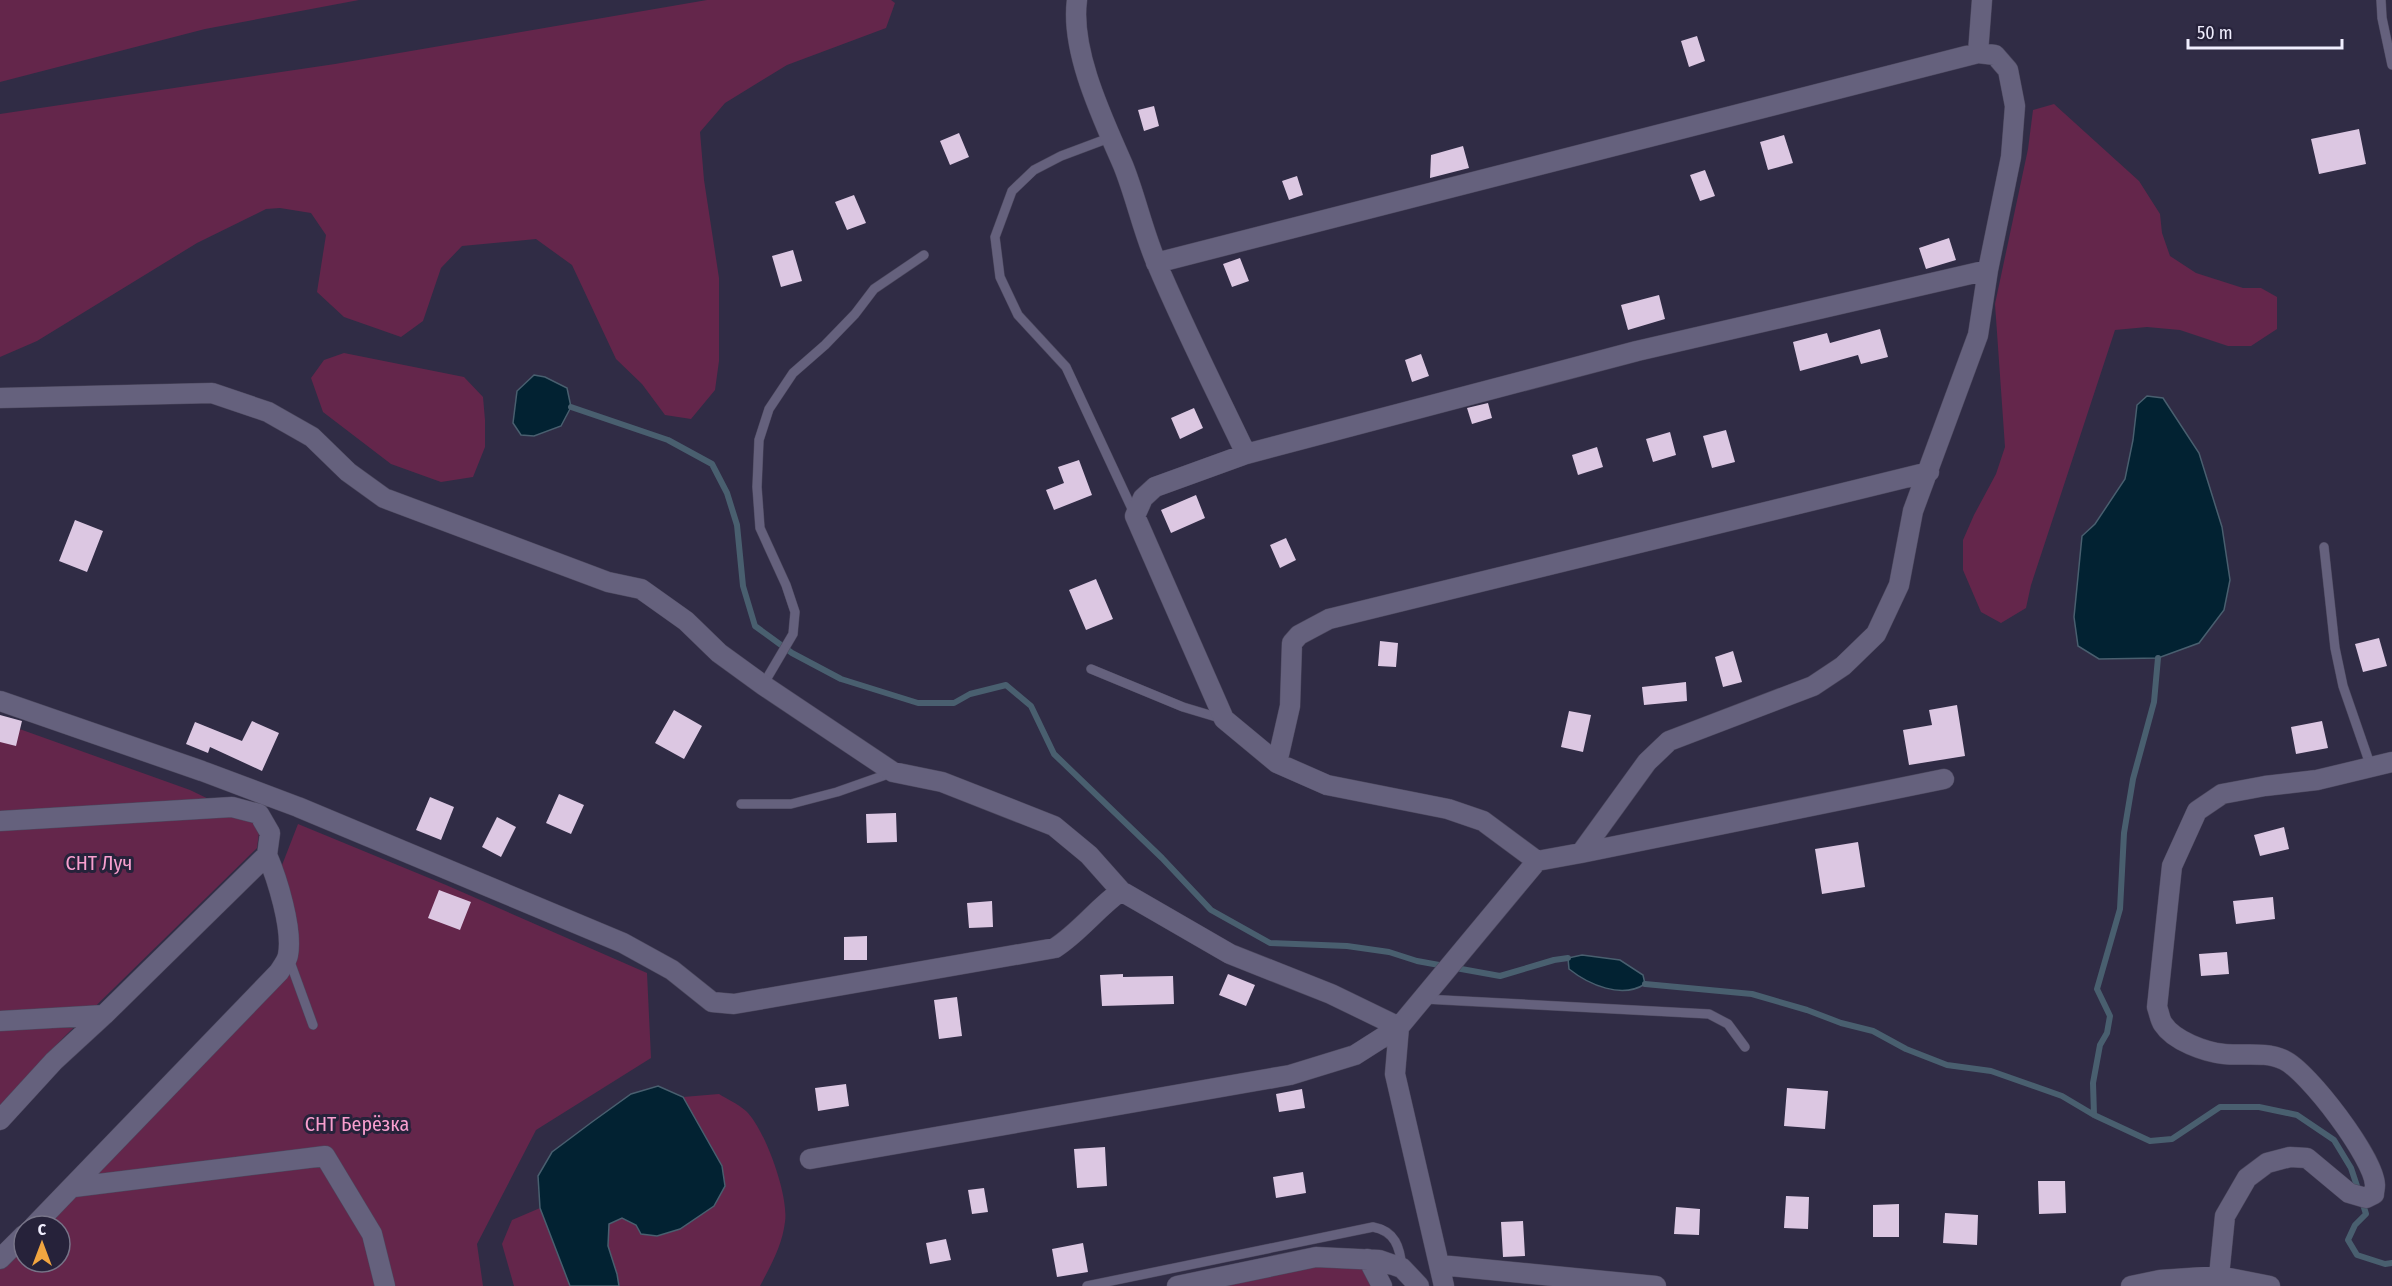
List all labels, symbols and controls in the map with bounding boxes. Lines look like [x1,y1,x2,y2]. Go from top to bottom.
scale bar [2188,12,2342,50]
text: 50 m [2197,22,2233,44]
park label: СНТ Луч [66,851,132,875]
park label: СНТ Берёзка [305,1112,409,1136]
north arrow [12,1214,72,1274]
text: С [38,1220,47,1239]

